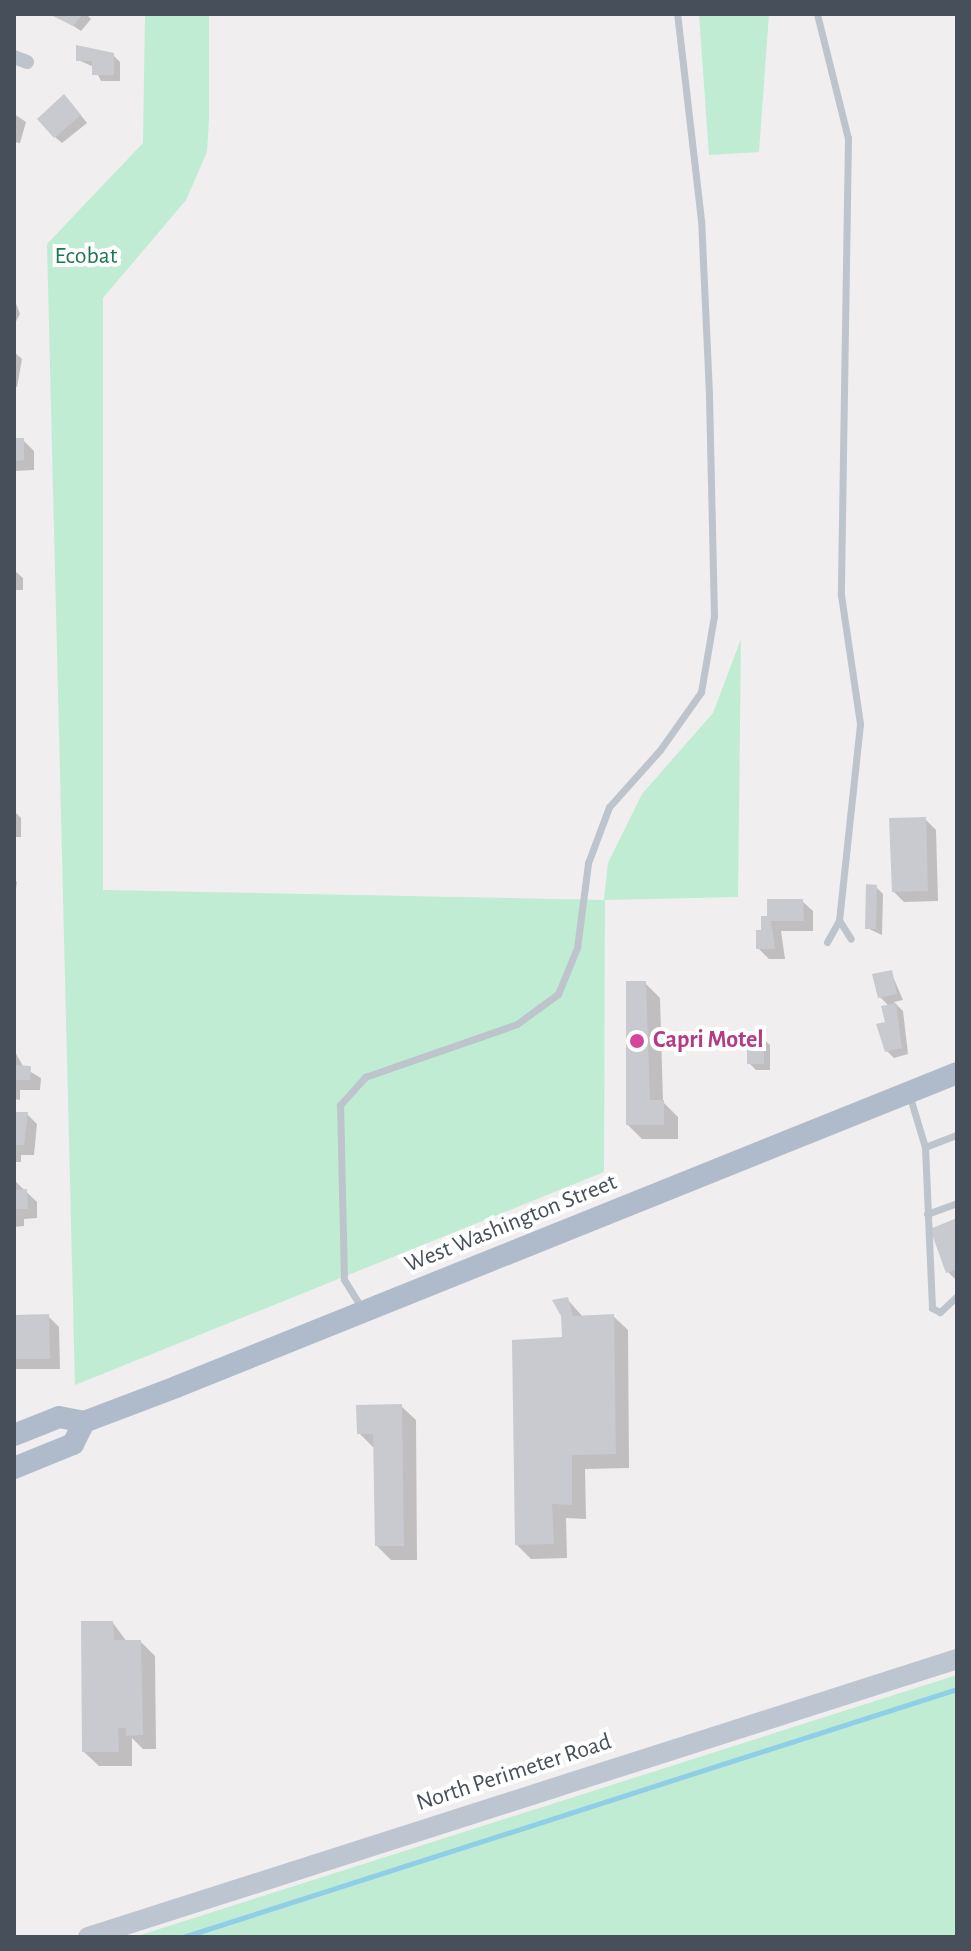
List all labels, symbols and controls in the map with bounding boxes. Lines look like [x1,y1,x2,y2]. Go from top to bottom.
park label: Ecobat [54,243,118,271]
place label: Capri Motel [653,1027,764,1055]
marker: Capri Motel [628,1032,646,1050]
street label: West Washington Street [401,1168,621,1280]
street label: North Perimeter Road [413,1728,615,1818]

